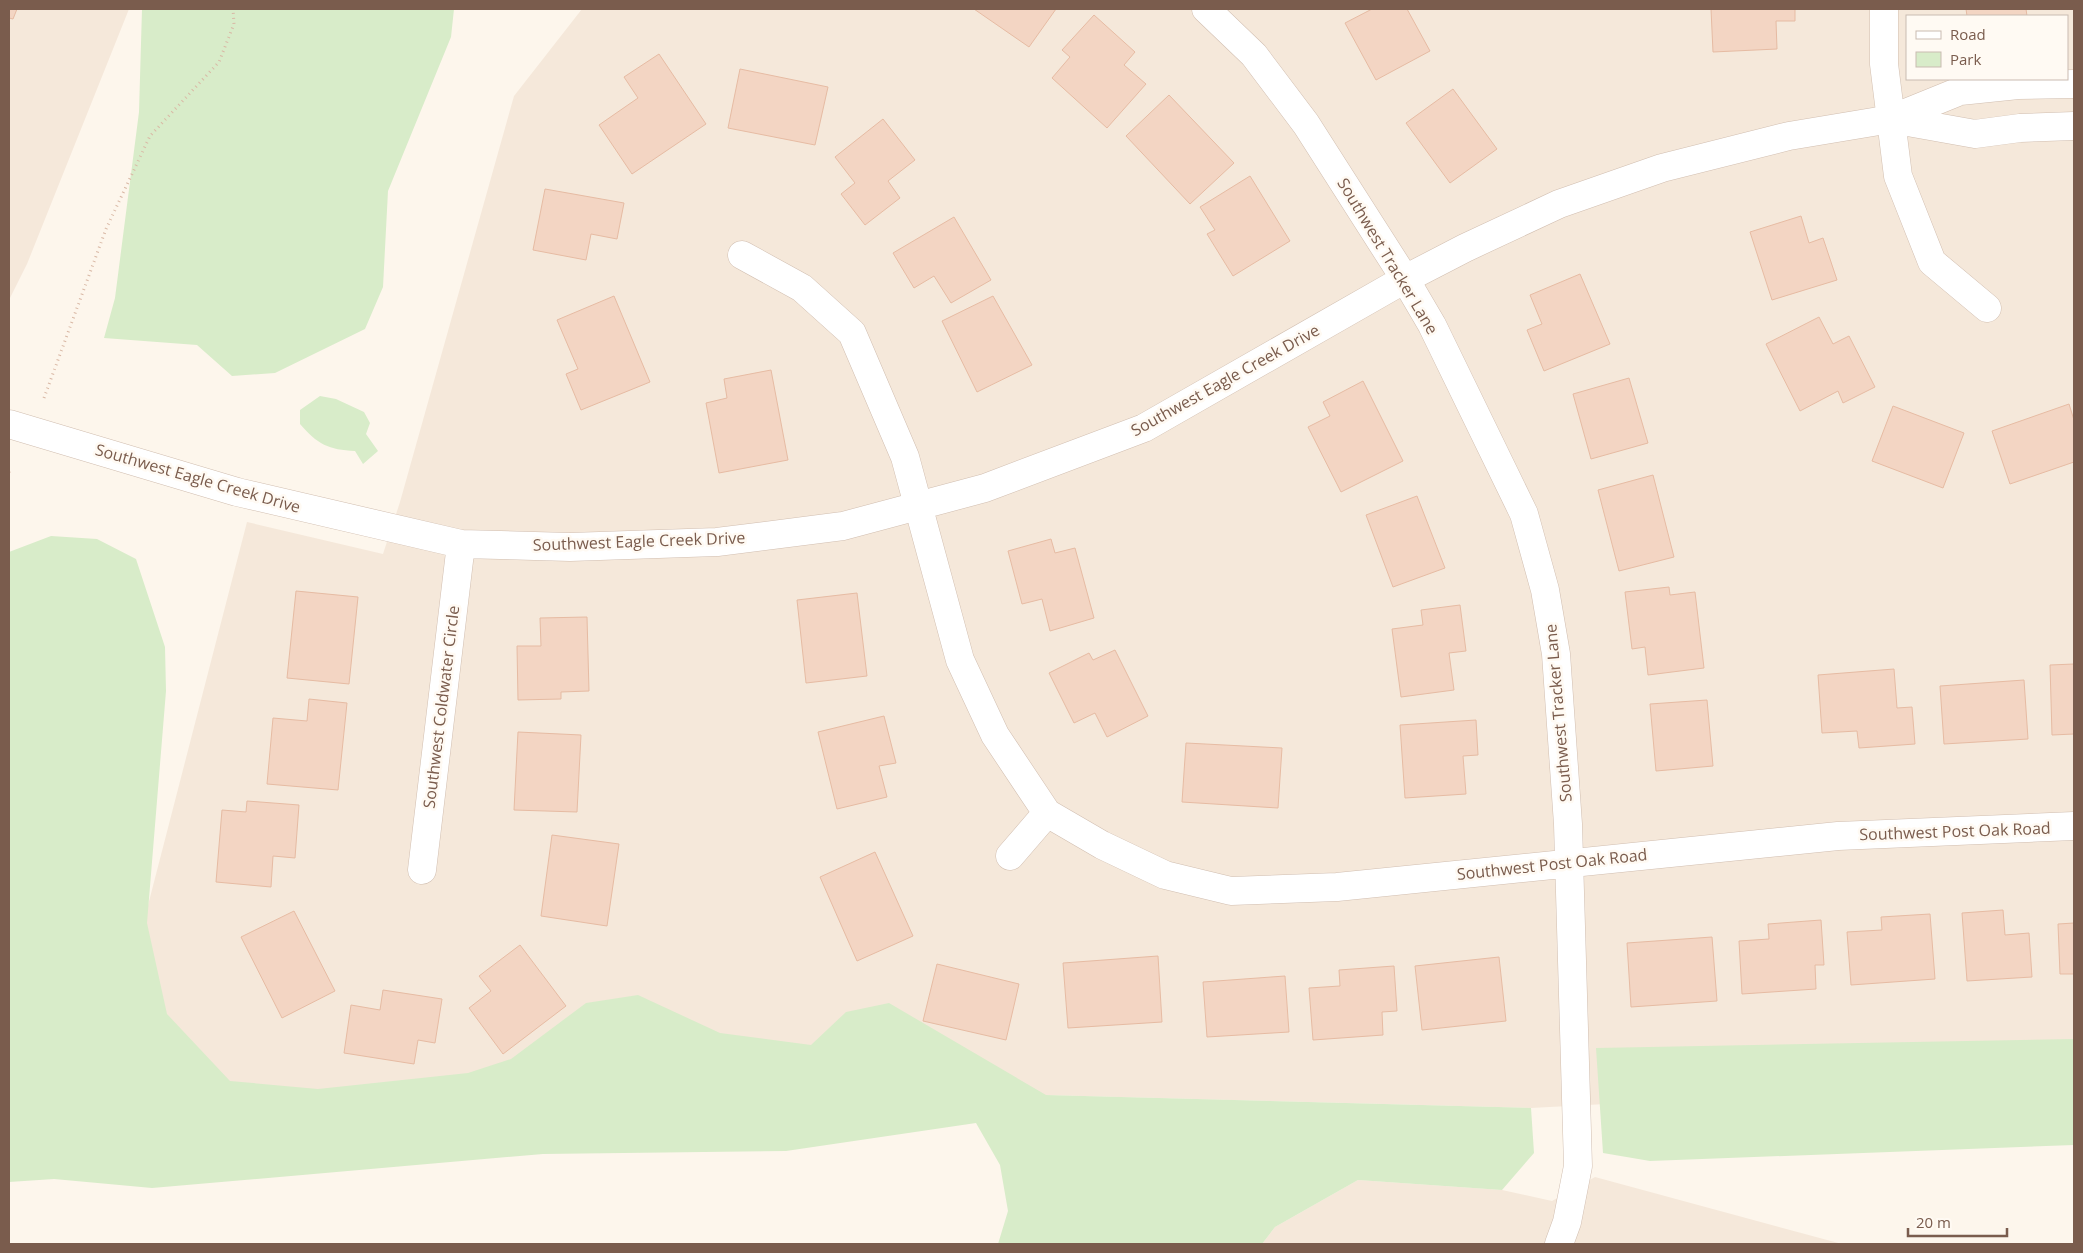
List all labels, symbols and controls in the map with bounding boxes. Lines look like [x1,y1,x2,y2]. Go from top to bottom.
legend [1906,15,2068,80]
text: Road [1950,24,1986,44]
text: Park [1950,49,1981,69]
street label: Southwest Tracker Lane [1333,174,1443,338]
street label: Southwest Eagle Creek Drive [1127,319,1323,441]
street label: Southwest Eagle Creek Drive [93,438,303,518]
street label: Southwest Eagle Creek Drive [532,526,746,556]
street label: Southwest Coldwater Circle [418,604,464,810]
street label: Southwest Tracker Lane [1539,623,1577,803]
street label: Southwest Post Oak Road [1859,817,2051,845]
street label: Southwest Post Oak Road [1456,843,1648,885]
scale bar [1908,1206,2007,1238]
text: 20 m [1916,1212,1951,1232]

